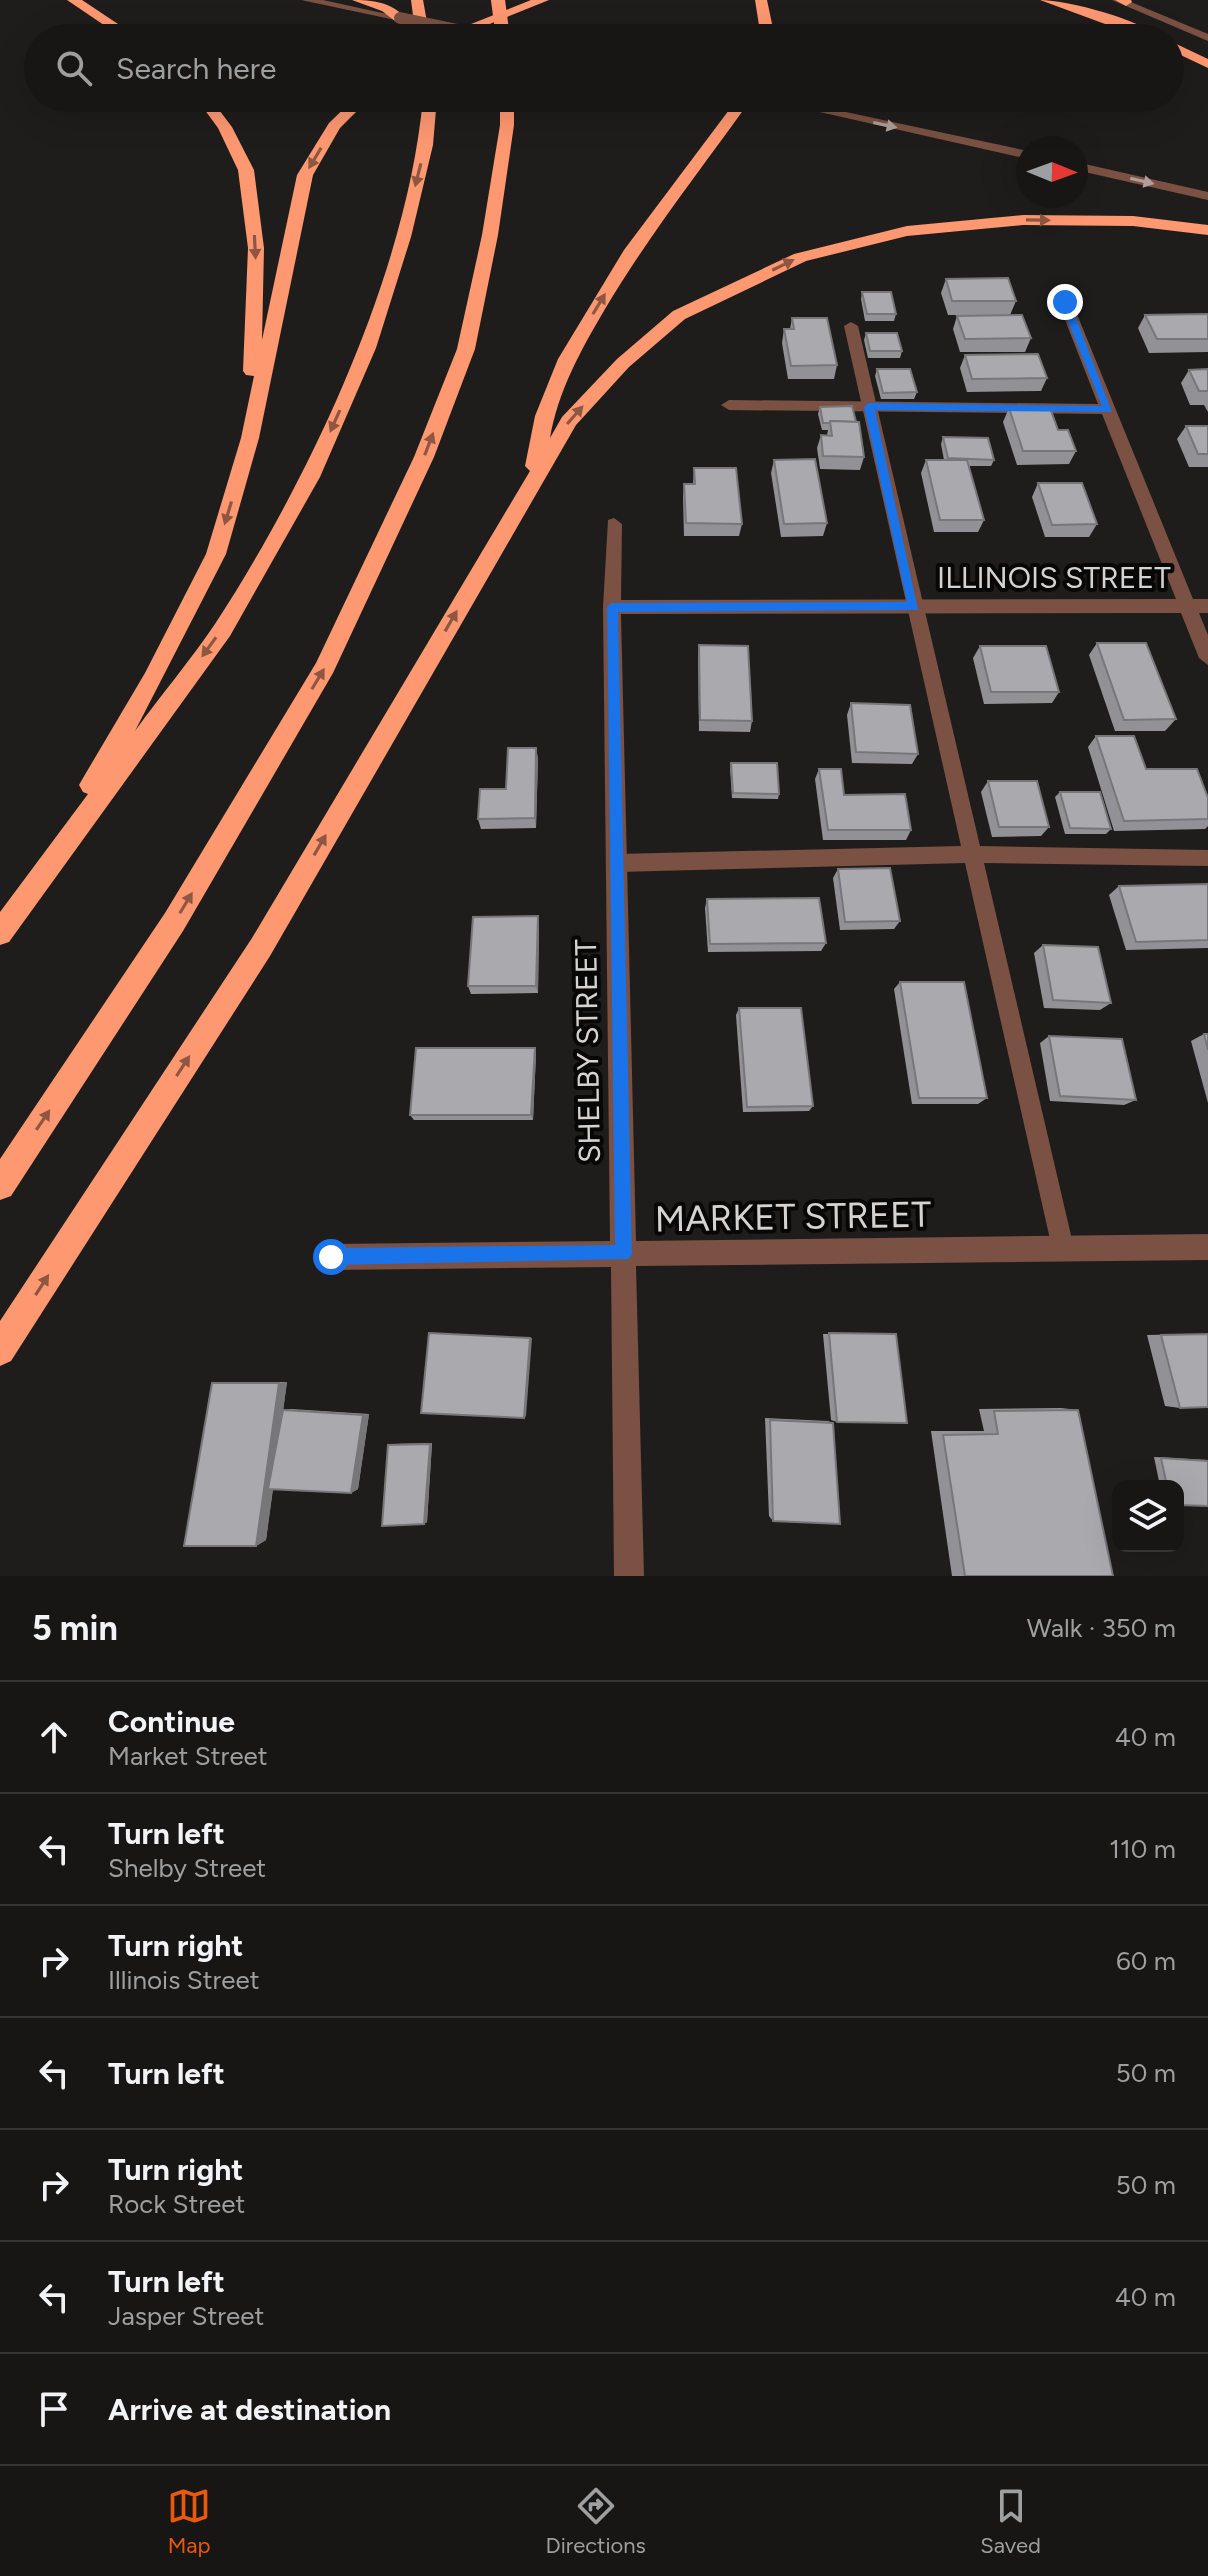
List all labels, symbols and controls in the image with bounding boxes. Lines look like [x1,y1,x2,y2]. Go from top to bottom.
search box [24,24,1184,112]
icon: search [52,46,96,90]
text: Search here [116,50,276,87]
one-way arrow [873,119,898,132]
north arrow [1016,136,1088,208]
one-way arrow [308,147,322,169]
one-way arrow [412,163,424,188]
one-way arrow [1130,175,1155,188]
one-way arrow [1026,214,1051,226]
one-way arrow [249,235,262,260]
one-way arrow [772,258,795,272]
route end [1047,284,1083,320]
one-way arrow [592,293,606,315]
one-way arrow [566,406,583,426]
one-way arrow [328,409,341,432]
one-way arrow [423,432,436,456]
one-way arrow [221,501,234,525]
street label: ILLINOIS STREET [937,559,1171,596]
one-way arrow [444,609,458,632]
one-way arrow [201,637,217,658]
one-way arrow [311,668,325,690]
one-way arrow [313,834,327,856]
one-way arrow [179,892,193,914]
street label: SHELBY STREET [567,938,608,1163]
one-way arrow [176,1055,190,1077]
one-way arrow [35,1109,50,1131]
street label: MARKET STREET [654,1193,932,1240]
route start [313,1239,349,1275]
one-way arrow [35,1274,50,1295]
map controls [1112,1480,1184,1552]
button: layers [1112,1480,1184,1552]
text: 5 min [32,1608,118,1649]
text: Walk · 350 m [1027,1612,1176,1644]
text: Continue [108,1703,235,1740]
icon: ahead [32,1715,76,1759]
text: 40 m [1115,1721,1176,1753]
text: Market Street [108,1740,268,1772]
text: Turn left [108,1815,225,1852]
icon: left [32,1827,76,1871]
text: 110 m [1109,1833,1176,1865]
text: Shelby Street [108,1852,266,1884]
text: Turn right [108,1927,243,1964]
icon: right [32,1939,76,1983]
text: 60 m [1116,1945,1176,1977]
text: Illinois Street [108,1964,259,1996]
icon: left [32,2051,76,2095]
text: Turn left [108,2055,225,2092]
text: 50 m [1116,2057,1176,2089]
text: Turn right [108,2151,243,2188]
icon: right [32,2163,76,2207]
text: 50 m [1116,2169,1176,2201]
text: Rock Street [108,2188,245,2220]
text: Turn left [108,2263,225,2300]
icon: left [32,2275,76,2319]
text: 40 m [1115,2281,1176,2313]
text: Jasper Street [108,2300,264,2332]
icon: arrive [32,2387,76,2431]
text: Arrive at destination [108,2391,391,2428]
tab: Map [167,2484,211,2559]
tab: Directions [546,2484,646,2559]
tab: Saved [980,2484,1041,2559]

